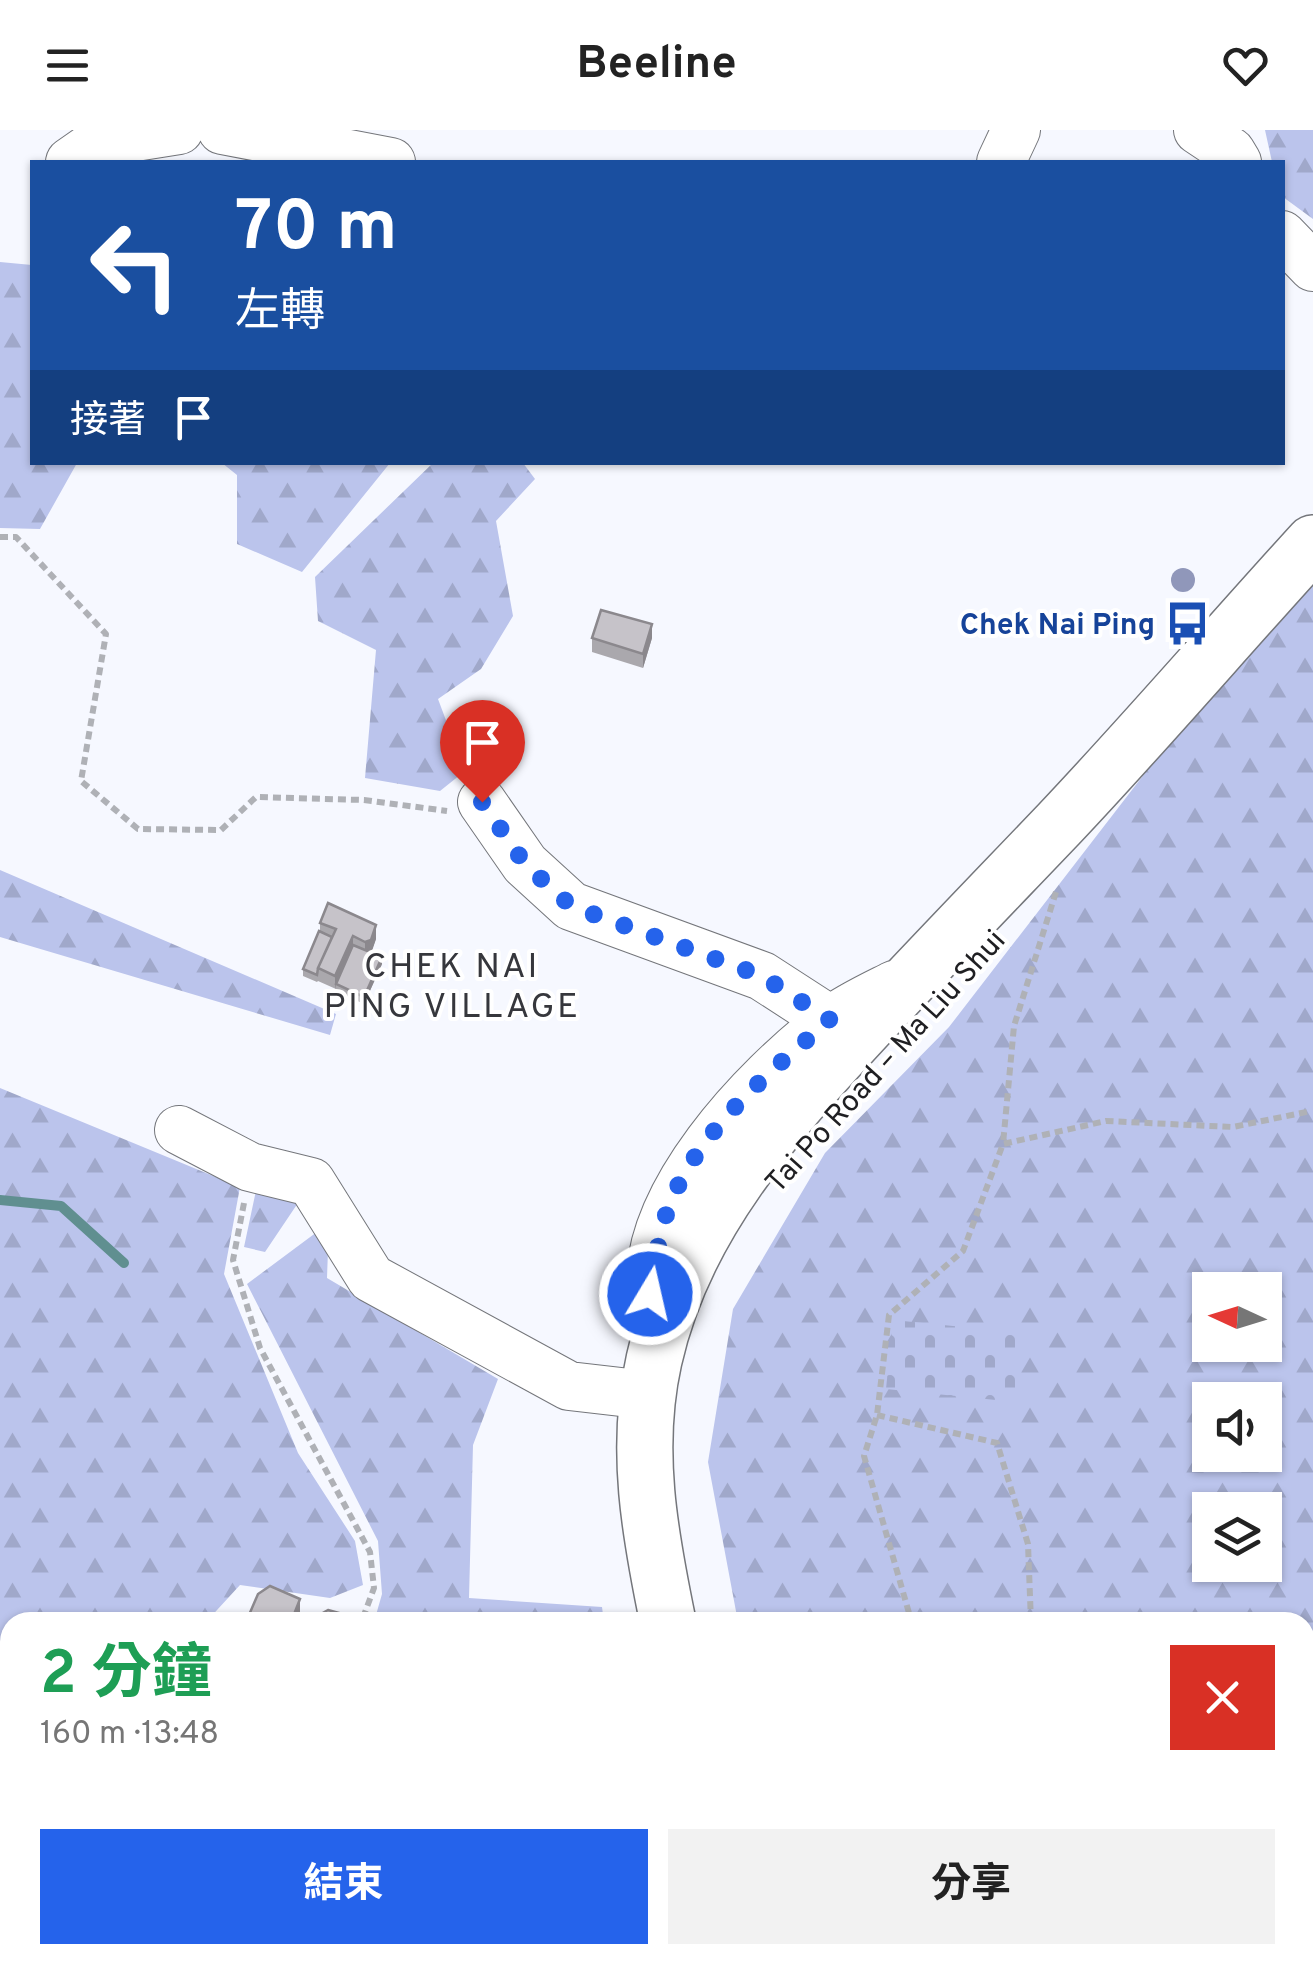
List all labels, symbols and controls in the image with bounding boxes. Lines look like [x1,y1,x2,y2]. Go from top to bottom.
text: Beeline [576,37,737,94]
icon: menu [40,38,95,93]
icon: heart [1218,38,1273,93]
text: 70 m [235,186,398,275]
icon: left [70,200,200,330]
text: 左轉 [235,285,325,342]
icon: arrive [166,390,221,445]
text: 接著 [70,398,146,447]
bus stop icon: Chek Nai Ping [1164,600,1212,648]
place label: Chek Nai Ping [960,608,1155,645]
pin [440,700,525,803]
icon: arrive [455,715,510,770]
street label: Tai Po Road – Ma Liu Shui [759,923,1015,1202]
district label: CHEK NAI PING VILLAGE [323,946,581,1030]
position arrow [598,1242,702,1346]
north arrow [1192,1272,1282,1362]
map controls [1192,1272,1282,1582]
button: sound [1192,1382,1282,1472]
button: layers [1192,1492,1282,1582]
text: 2 分鐘 [40,1639,212,1715]
button: close [1170,1645,1275,1750]
text: 160 m · 13:48 [40,1715,219,1755]
button: 結束 [40,1829,648,1944]
button: 分享 [668,1829,1275,1944]

